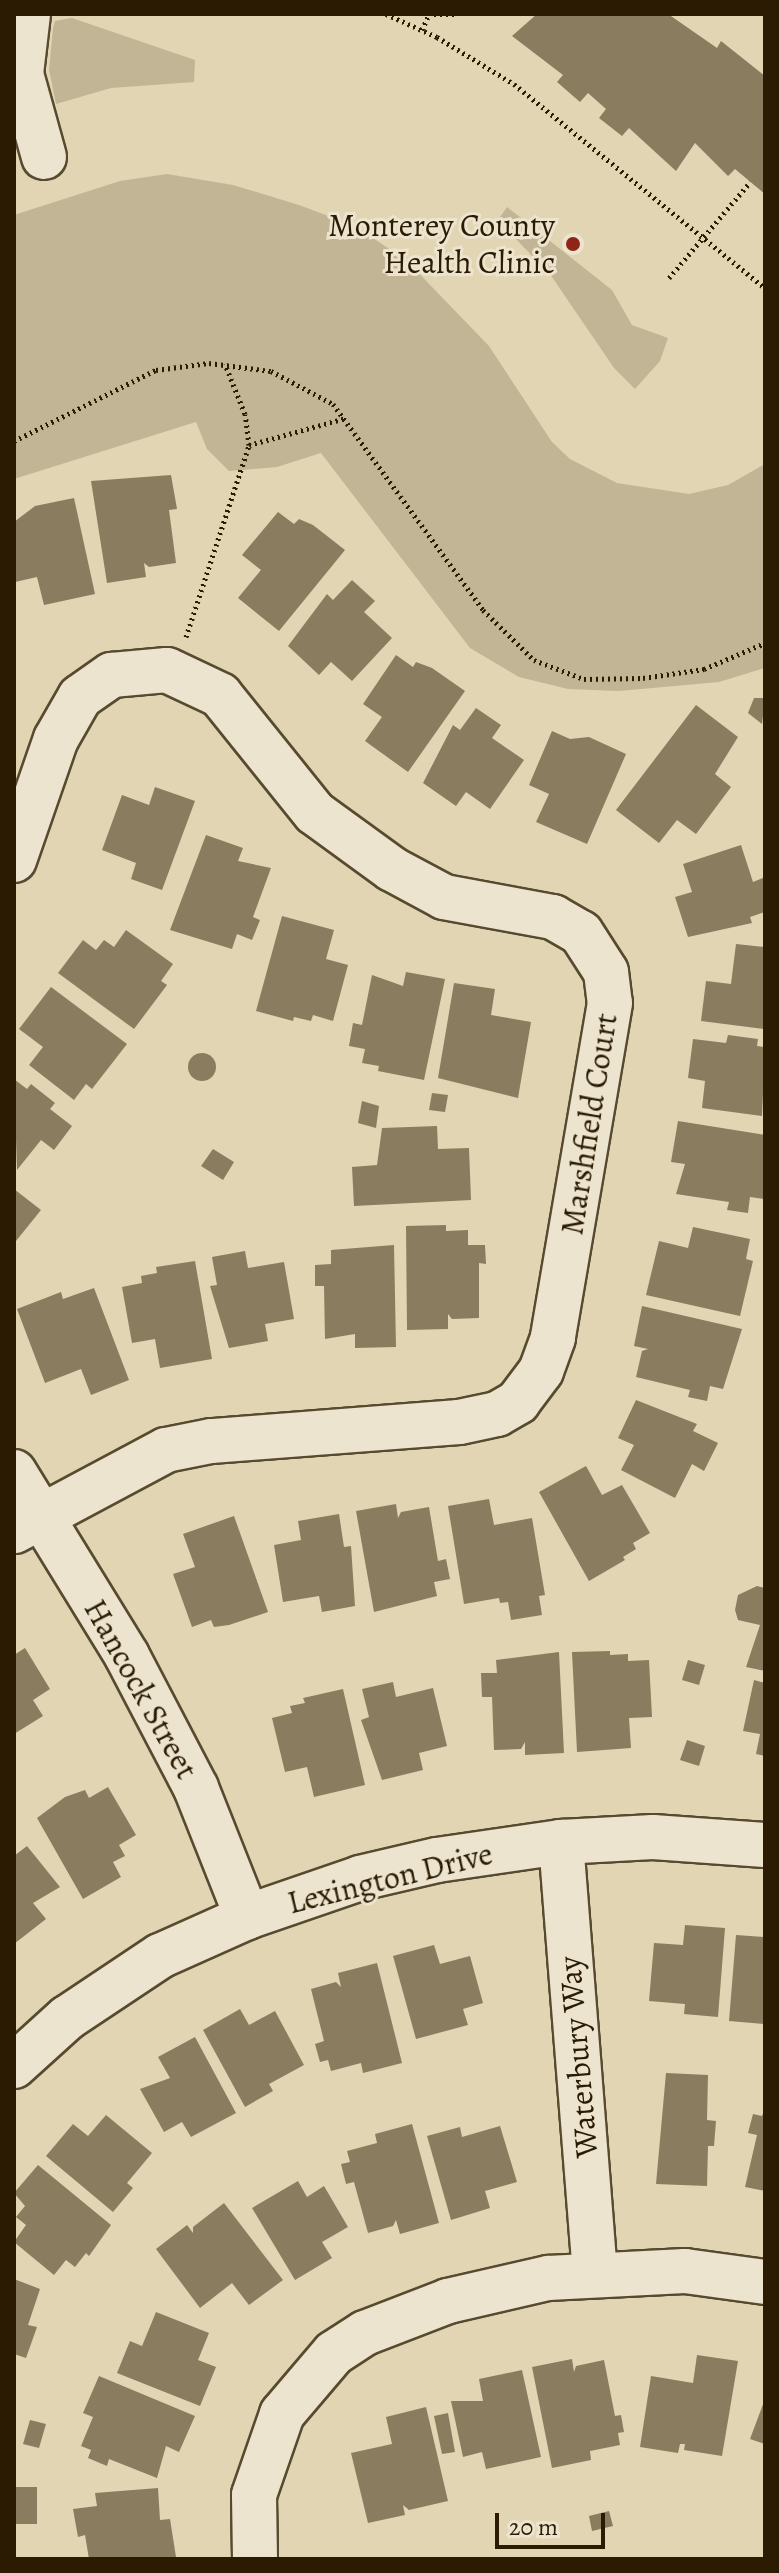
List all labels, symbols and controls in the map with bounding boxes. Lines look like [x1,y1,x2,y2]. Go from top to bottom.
place label: Monterey County Health Clinic [328,207,555,282]
marker: Monterey County Health Clinic [562,233,584,255]
street label: Marshfield Court [553,1010,625,1238]
street label: Hancock Street [76,1592,206,1786]
street label: Lexington Drive [284,1834,496,1922]
street label: Waterbury Way [550,1955,606,2159]
scale bar [499,2497,609,2547]
text: 20 m [509,2511,558,2543]

